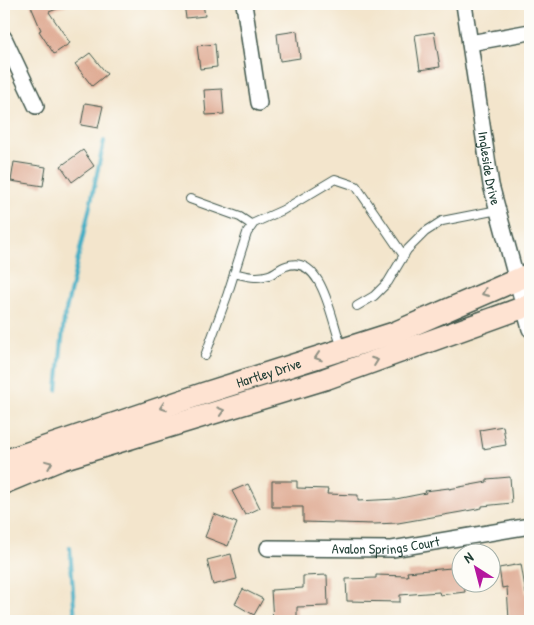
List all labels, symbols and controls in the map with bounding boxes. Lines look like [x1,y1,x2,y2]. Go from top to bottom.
street label: Ingleside Drive [474,130,506,207]
one-way arrow [481,286,490,297]
one-way arrow [314,351,322,361]
street label: Hartley Drive [234,353,304,392]
one-way arrow [371,357,379,367]
one-way arrow [159,401,168,411]
one-way arrow [216,407,224,417]
one-way arrow [44,460,53,471]
street label: Avalon Springs Court [332,531,441,559]
north arrow [452,542,502,592]
text: N [459,547,477,567]

